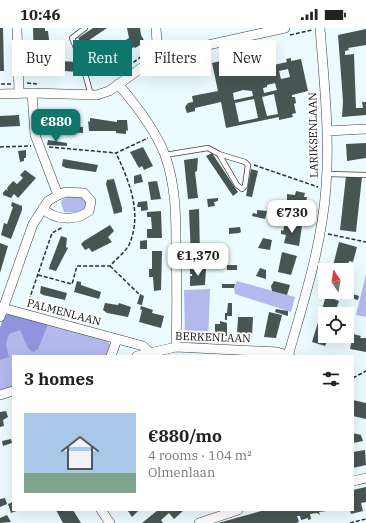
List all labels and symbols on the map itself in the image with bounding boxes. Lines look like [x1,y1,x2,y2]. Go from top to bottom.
street label: LARIKSENLAAN [305,92,321,178]
pin: €880 [32,109,80,143]
pin: €730 [268,200,316,234]
pin: €1,370 [165,243,231,277]
north arrow [318,263,354,299]
street label: PALMENLAAN [25,295,103,329]
street label: BERKENLAAN [175,329,251,345]

